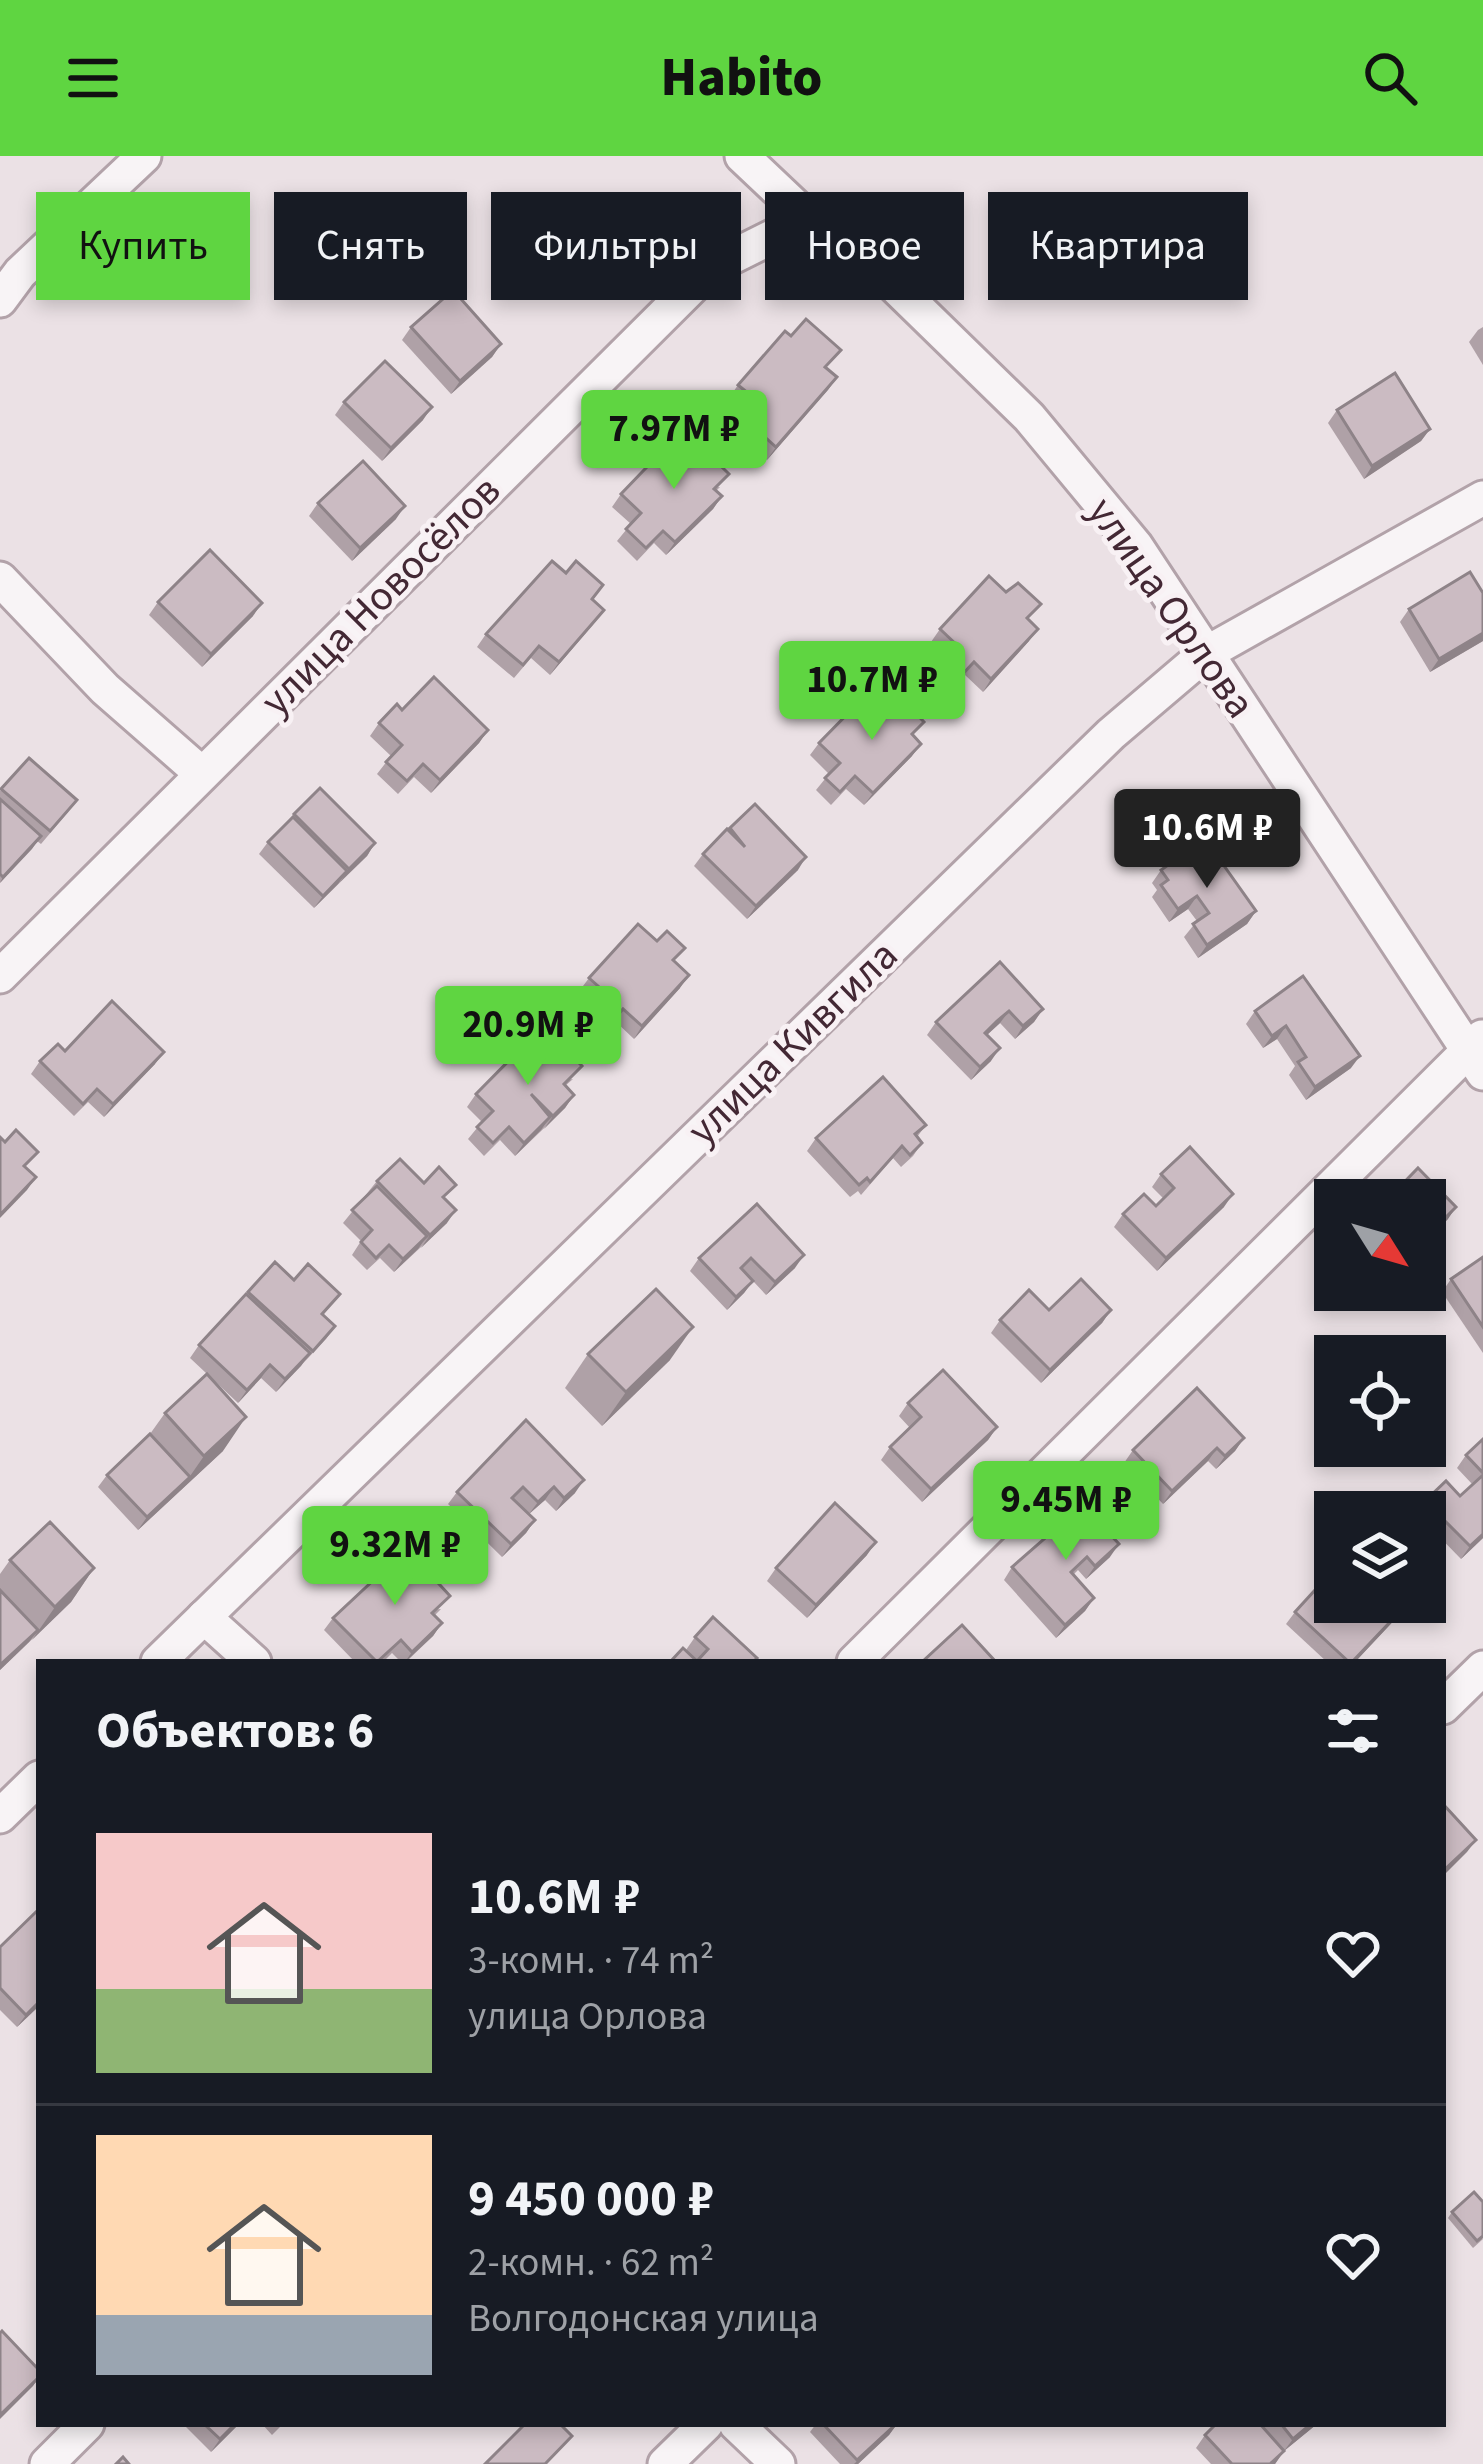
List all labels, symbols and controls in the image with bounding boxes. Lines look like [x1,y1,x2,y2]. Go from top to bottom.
text: Habito [661,40,822,117]
icon: menu [60,45,126,111]
icon: search [1357,45,1423,111]
chip: Купить [36,192,250,300]
chip: Снять [274,192,467,300]
chip: Фильтры [491,192,741,300]
chip: Новое [765,192,964,300]
chip: Квартира [988,192,1248,300]
pin: 7.97M ₽ [563,390,785,492]
text: 7.97M ₽ [608,401,740,457]
street label: улица Новосёлов [247,462,515,730]
street label: улица Орлова [1073,485,1269,731]
pin: 10.7M ₽ [761,641,983,743]
text: 10.7M ₽ [806,652,938,708]
pin: 10.6M ₽ [1096,789,1318,891]
text: 10.6M ₽ [1141,800,1273,856]
street label: улица Кивгила [674,927,912,1159]
pin: 20.9M ₽ [417,986,639,1088]
text: 20.9M ₽ [462,997,594,1053]
north arrow [1314,1179,1446,1311]
map controls [1314,1179,1446,1623]
button: locate [1314,1335,1446,1467]
pin: 9.45M ₽ [955,1461,1177,1563]
text: 9.45M ₽ [1000,1472,1132,1528]
button: layers [1314,1491,1446,1623]
pin: 9.32M ₽ [284,1506,506,1608]
text: 9.32M ₽ [329,1517,461,1573]
text: Объектов: 6 [96,1695,374,1767]
icon: filters [1320,1698,1386,1764]
text: 10.6M ₽ [468,1861,640,1933]
icon: home [192,1881,336,2025]
icon: heart [1320,1920,1386,1986]
text: 3-комн. · 74 m² [468,1933,714,1989]
text: улица Орлова [468,1989,707,2045]
text: 9 450 000 ₽ [468,2163,714,2235]
icon: home [192,2183,336,2327]
icon: heart [1320,2222,1386,2288]
text: 2-комн. · 62 m² [468,2235,714,2291]
text: Волгодонская улица [468,2291,819,2347]

